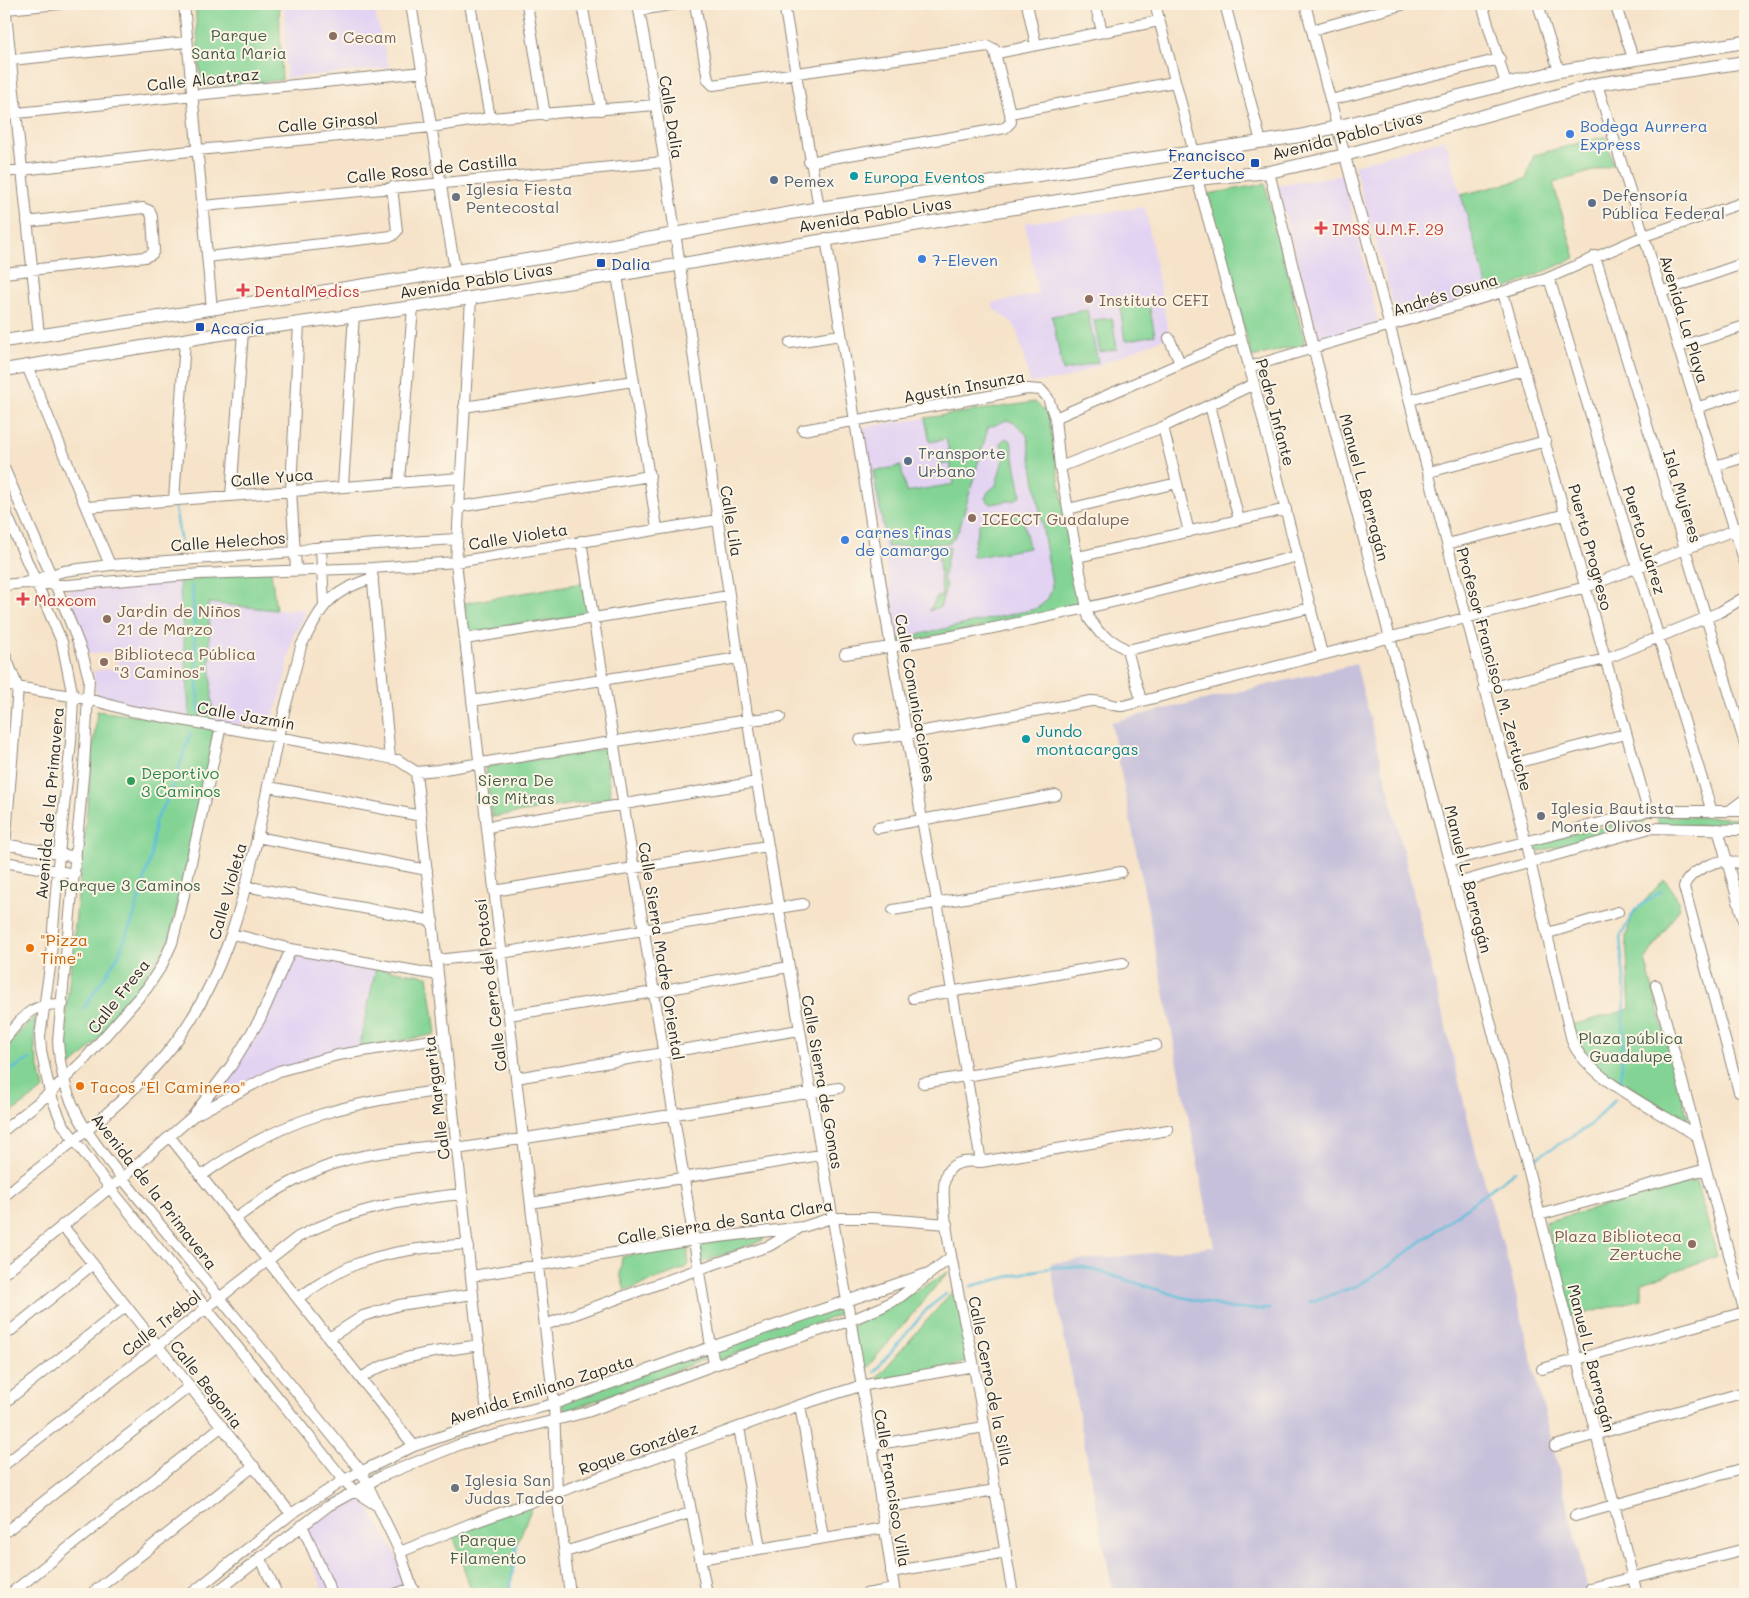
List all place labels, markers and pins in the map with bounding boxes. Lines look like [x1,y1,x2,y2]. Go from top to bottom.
place label: Cecam [343,26,396,47]
marker: Cecam [327,30,339,42]
place label: Bodega Aurrera Express [1580,115,1708,154]
marker: Bodega Aurrera Express [1564,128,1576,140]
place label: Francisco Zertuche [1168,144,1245,183]
marker: Francisco Zertuche [1249,157,1261,169]
place label: Europa Eventos [864,166,985,187]
place label: Pemex [784,170,834,191]
marker: Europa Eventos [848,170,860,182]
marker: Pemex [768,174,780,186]
place label: Iglesia Fiesta Pentecostal [466,178,573,217]
place label: Defensoría Pública Federal [1602,184,1725,223]
marker: Iglesia Fiesta Pentecostal [450,191,462,203]
marker: Defensoría Pública Federal [1586,197,1598,209]
place label: IMSS U.M.F. 29 [1332,218,1443,239]
marker: IMSS U.M.F. 29 [1314,221,1328,235]
place label: 7-Eleven [932,249,998,270]
place label: Dalia [611,253,651,274]
marker: 7-Eleven [916,253,928,265]
marker: Dalia [595,257,607,269]
place label: DentalMedics [254,280,360,301]
marker: DentalMedics [236,283,250,297]
place label: Instituto CEFI [1099,289,1209,310]
marker: Instituto CEFI [1083,293,1095,305]
place label: Acacia [210,317,265,338]
marker: Acacia [194,321,206,333]
place label: Transporte Urbano [918,442,1006,481]
marker: Transporte Urbano [902,455,914,467]
place label: ICECCT Guadalupe [982,508,1130,529]
marker: ICECCT Guadalupe [966,512,978,524]
place label: carnes finas de camargo [855,521,952,560]
marker: carnes finas de camargo [839,534,851,546]
place label: Maxcom [34,589,97,610]
marker: Maxcom [16,592,30,606]
place label: Jardin de Niños 21 de Marzo [117,600,241,639]
marker: Jardin de Niños 21 de Marzo [101,613,113,625]
place label: Biblioteca Pública "3 Caminos" [114,643,256,682]
marker: Biblioteca Pública "3 Caminos" [98,656,110,668]
place label: Jundo montacargas [1036,720,1139,759]
marker: Jundo montacargas [1020,733,1032,745]
place label: Deportivo 3 Caminos [141,762,221,801]
marker: Deportivo 3 Caminos [125,775,137,787]
place label: Iglesia Bautista Monte Olivos [1551,797,1674,836]
marker: Iglesia Bautista Monte Olivos [1535,810,1547,822]
place label: "Pizza Time" [40,929,88,968]
marker: "Pizza Time" [24,942,36,954]
place label: Tacos "El Caminero" [90,1076,246,1097]
marker: Tacos "El Caminero" [74,1080,86,1092]
place label: Plaza Biblioteca Zertuche [1555,1225,1682,1264]
marker: Plaza Biblioteca Zertuche [1686,1238,1698,1250]
place label: Iglesia San Judas Tadeo [465,1469,564,1508]
marker: Iglesia San Judas Tadeo [449,1482,461,1494]

